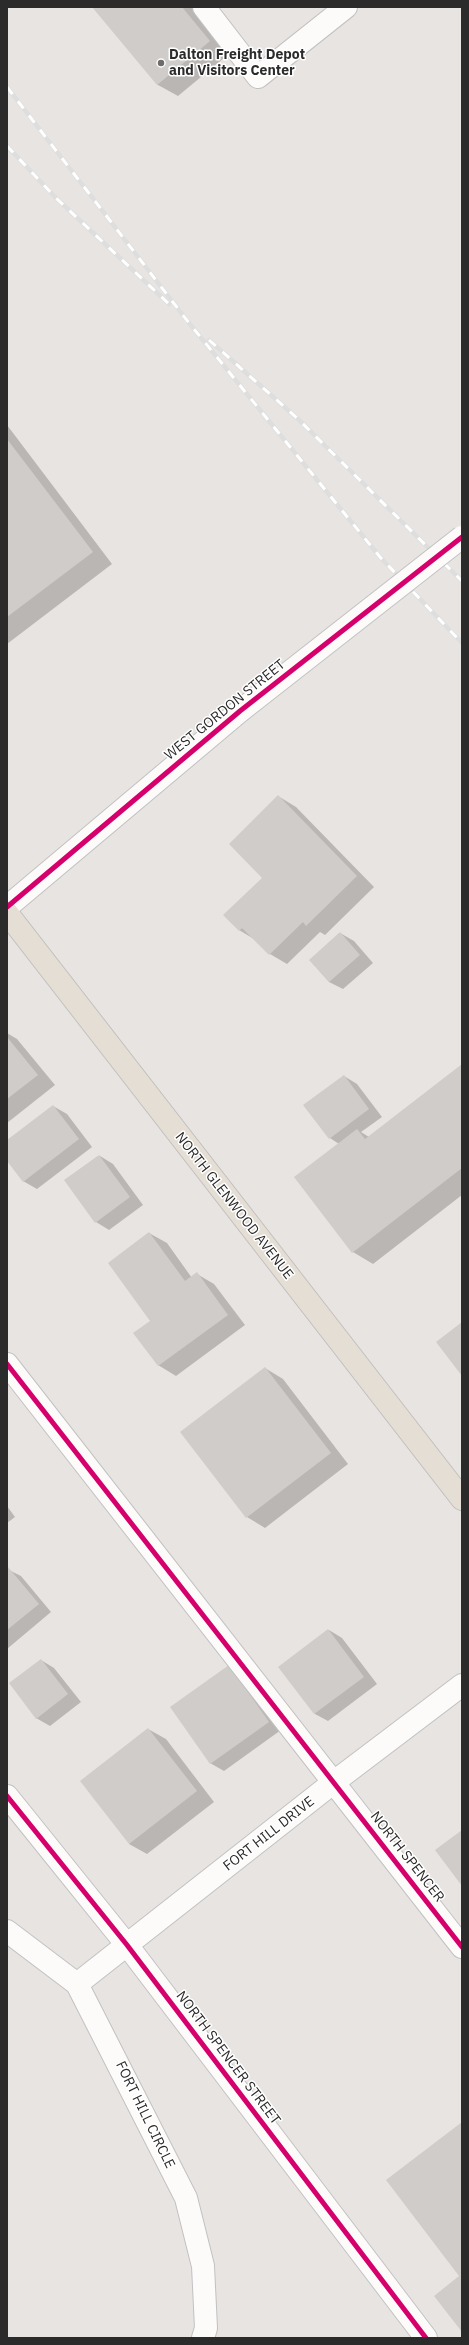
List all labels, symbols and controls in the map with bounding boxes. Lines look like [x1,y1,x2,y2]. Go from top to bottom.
place label: Dalton Freight Depot and Visitors Center [169,47,305,80]
marker: Dalton Freight Depot and Visitors Center [156,58,166,68]
street label: WEST GORDON STREET [161,656,289,764]
street label: NORTH GLENWOOD AVENUE [171,1129,297,1283]
street label: FORT HILL DRIVE [220,1793,318,1875]
street label: NORTH SPENCER [366,1808,448,1906]
street label: NORTH SPENCER STREET [172,1988,284,2128]
street label: FORT HILL CIRCLE [112,2059,178,2171]

